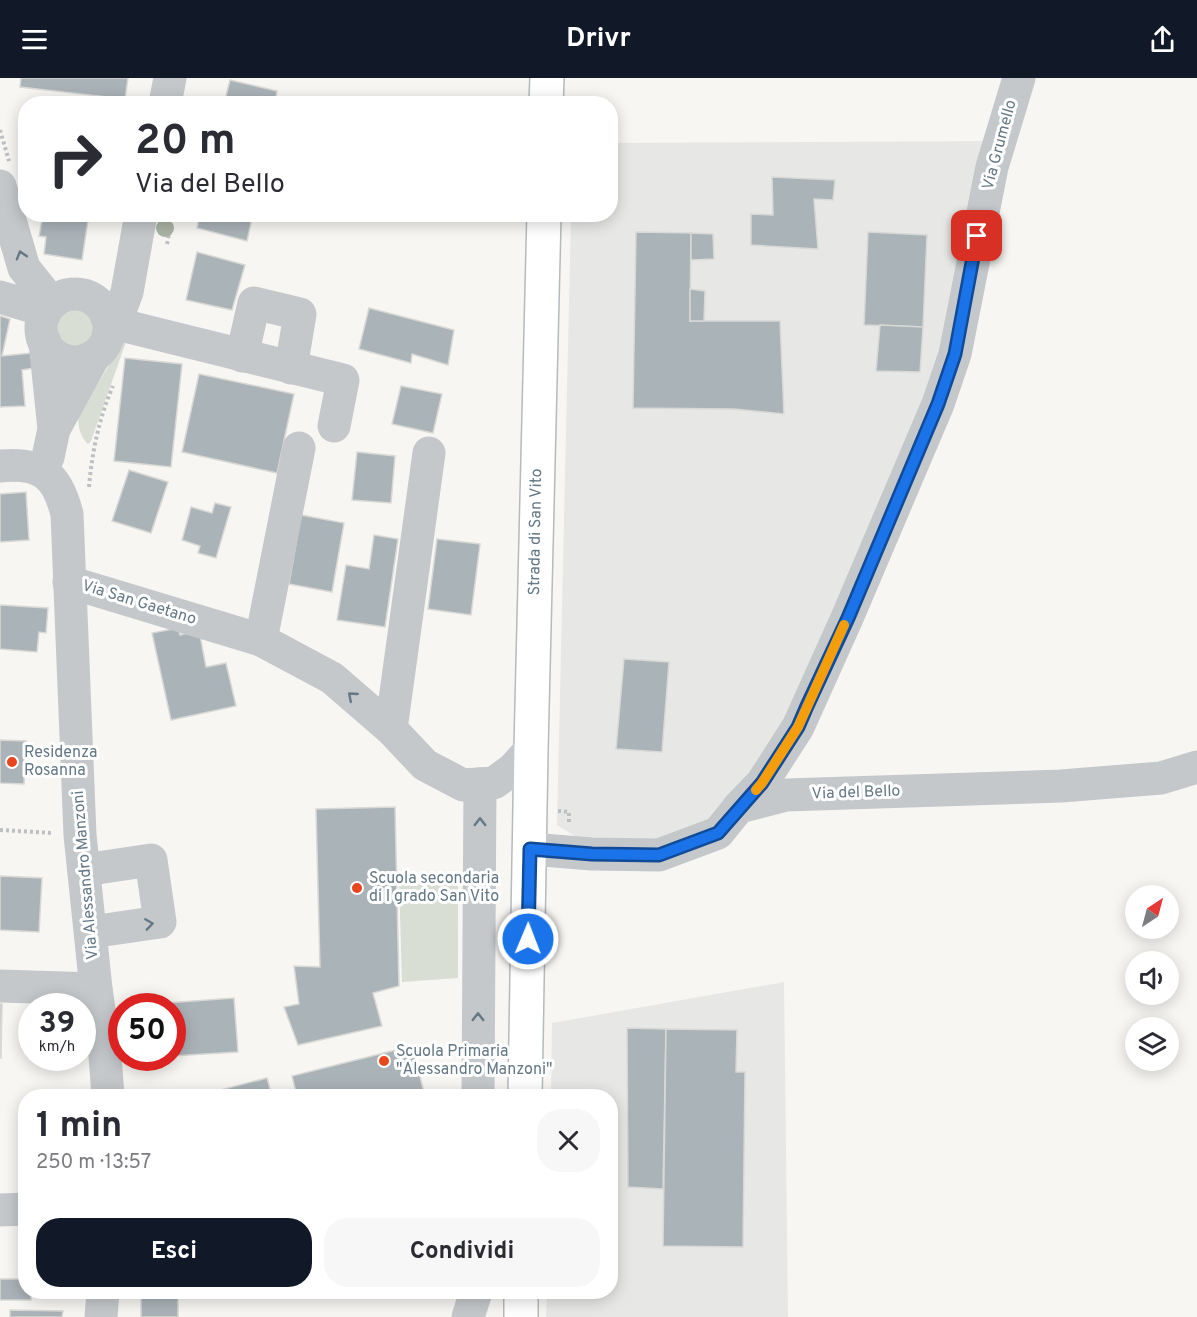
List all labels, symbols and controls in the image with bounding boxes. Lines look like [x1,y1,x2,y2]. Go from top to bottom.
text: Drivr [566,22,631,56]
icon: menu [18,23,51,56]
icon: share [1146,23,1179,56]
street label: Via Grumello [978,98,1022,192]
text: 20 m [135,116,236,169]
icon: right [36,120,114,198]
text: Via del Bello [135,168,285,202]
pin [951,210,1002,261]
icon: arrive [960,219,993,252]
one-way arrow [16,250,28,261]
street label: Strada di San Vito [525,468,547,596]
street label: Via San Gaetano [79,576,199,630]
one-way arrow [348,692,359,703]
place label: Residenza Rosanna [24,743,98,781]
marker: Residenza Rosanna [5,755,19,769]
street label: Via del Bello [811,781,901,805]
street label: Via Alessandro Manzoni [69,790,103,960]
one-way arrow [474,818,486,827]
place label: Scuola secondaria di I grado San Vito [369,869,499,907]
marker: Scuola secondaria di I grado San Vito [350,881,364,895]
north arrow [1125,885,1179,939]
map controls [1125,885,1179,1071]
position arrow [496,907,560,971]
one-way arrow [145,918,154,930]
button: sound [1125,951,1179,1005]
speed limit sign: 50 [108,993,186,1071]
text: 39 [39,1006,75,1043]
one-way arrow [472,1013,484,1022]
button: layers [1125,1017,1179,1071]
text: km/h [39,1038,75,1057]
place label: Scuola Primaria "Alessandro Manzoni" [396,1042,552,1080]
marker: Scuola Primaria "Alessandro Manzoni" [377,1054,391,1068]
text: 1 min [36,1104,122,1150]
button: close [537,1109,600,1172]
text: 250 m · 13:57 [36,1150,151,1176]
button: Esci [36,1218,312,1287]
button: Condividi [324,1218,600,1287]

